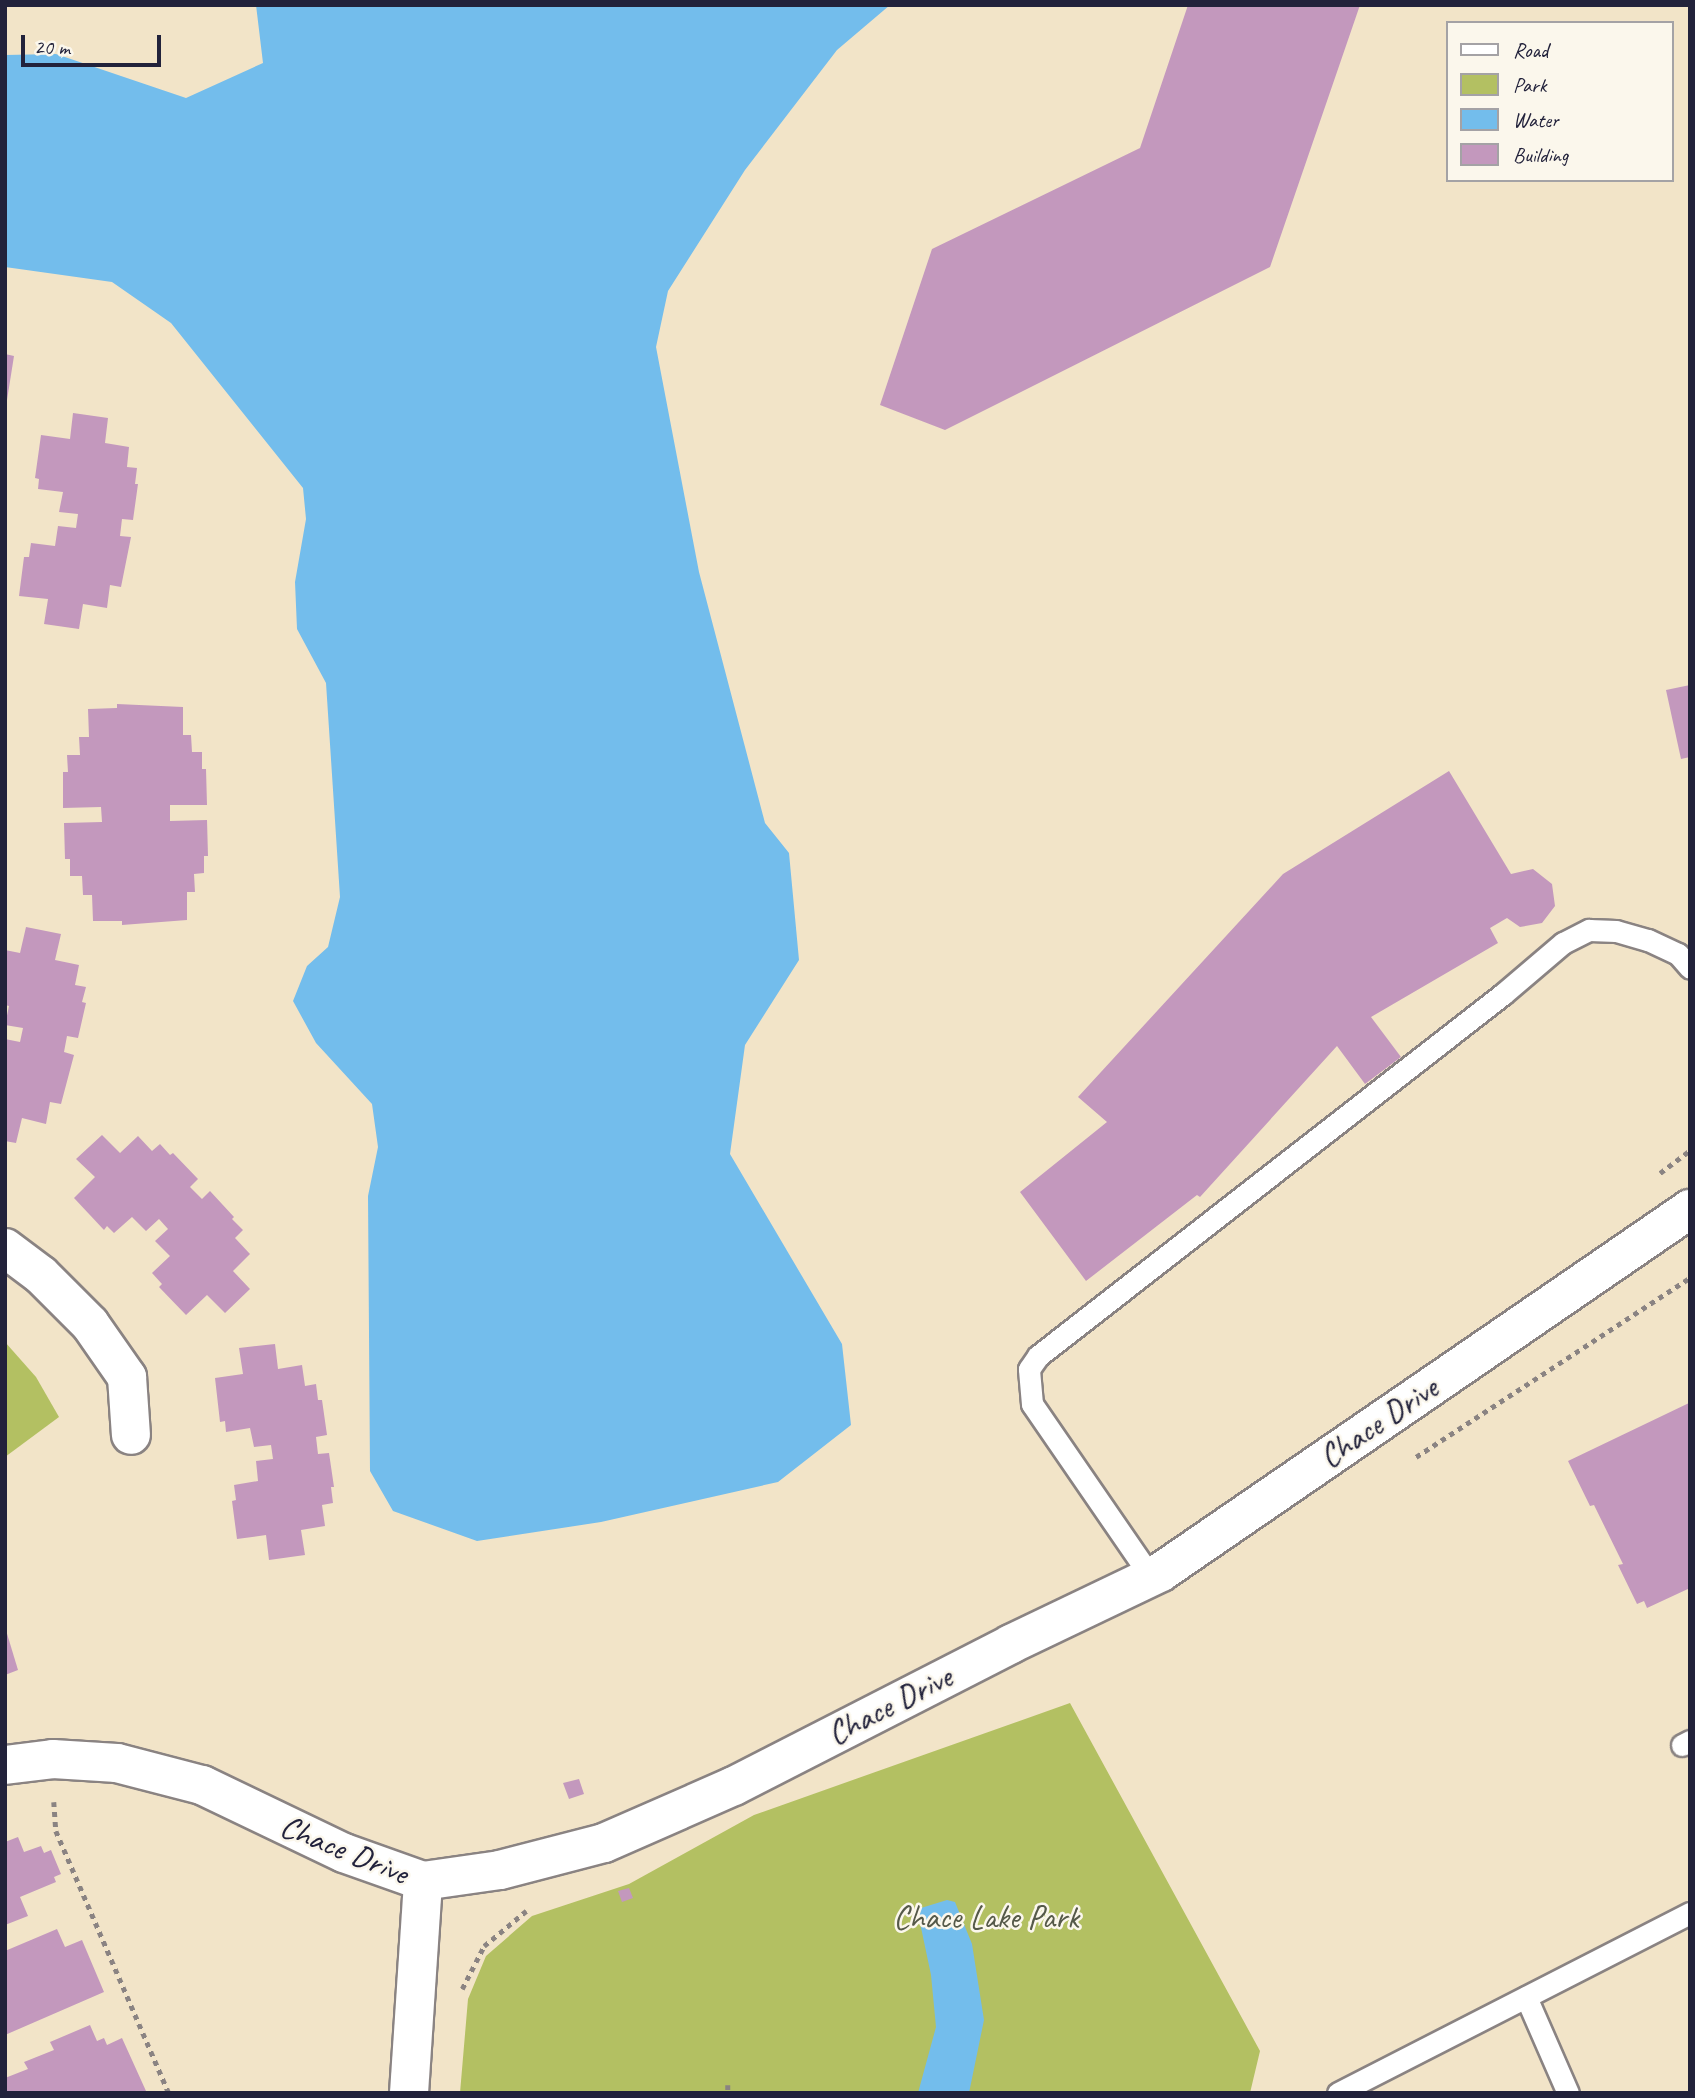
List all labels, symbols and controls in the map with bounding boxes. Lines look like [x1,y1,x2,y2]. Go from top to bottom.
scale bar [24,21,164,65]
legend [1446,21,1674,182]
text: 20 m [34,34,70,60]
text: Road [1513,37,1548,63]
text: Park [1513,72,1546,98]
text: Water [1513,107,1559,133]
text: Building [1513,142,1568,168]
street label: Chace Drive [1312,1369,1446,1477]
street label: Chace Drive [821,1658,959,1754]
street label: Chace Drive [274,1806,414,1894]
park label: Chace Lake Park [892,1898,1080,1938]

